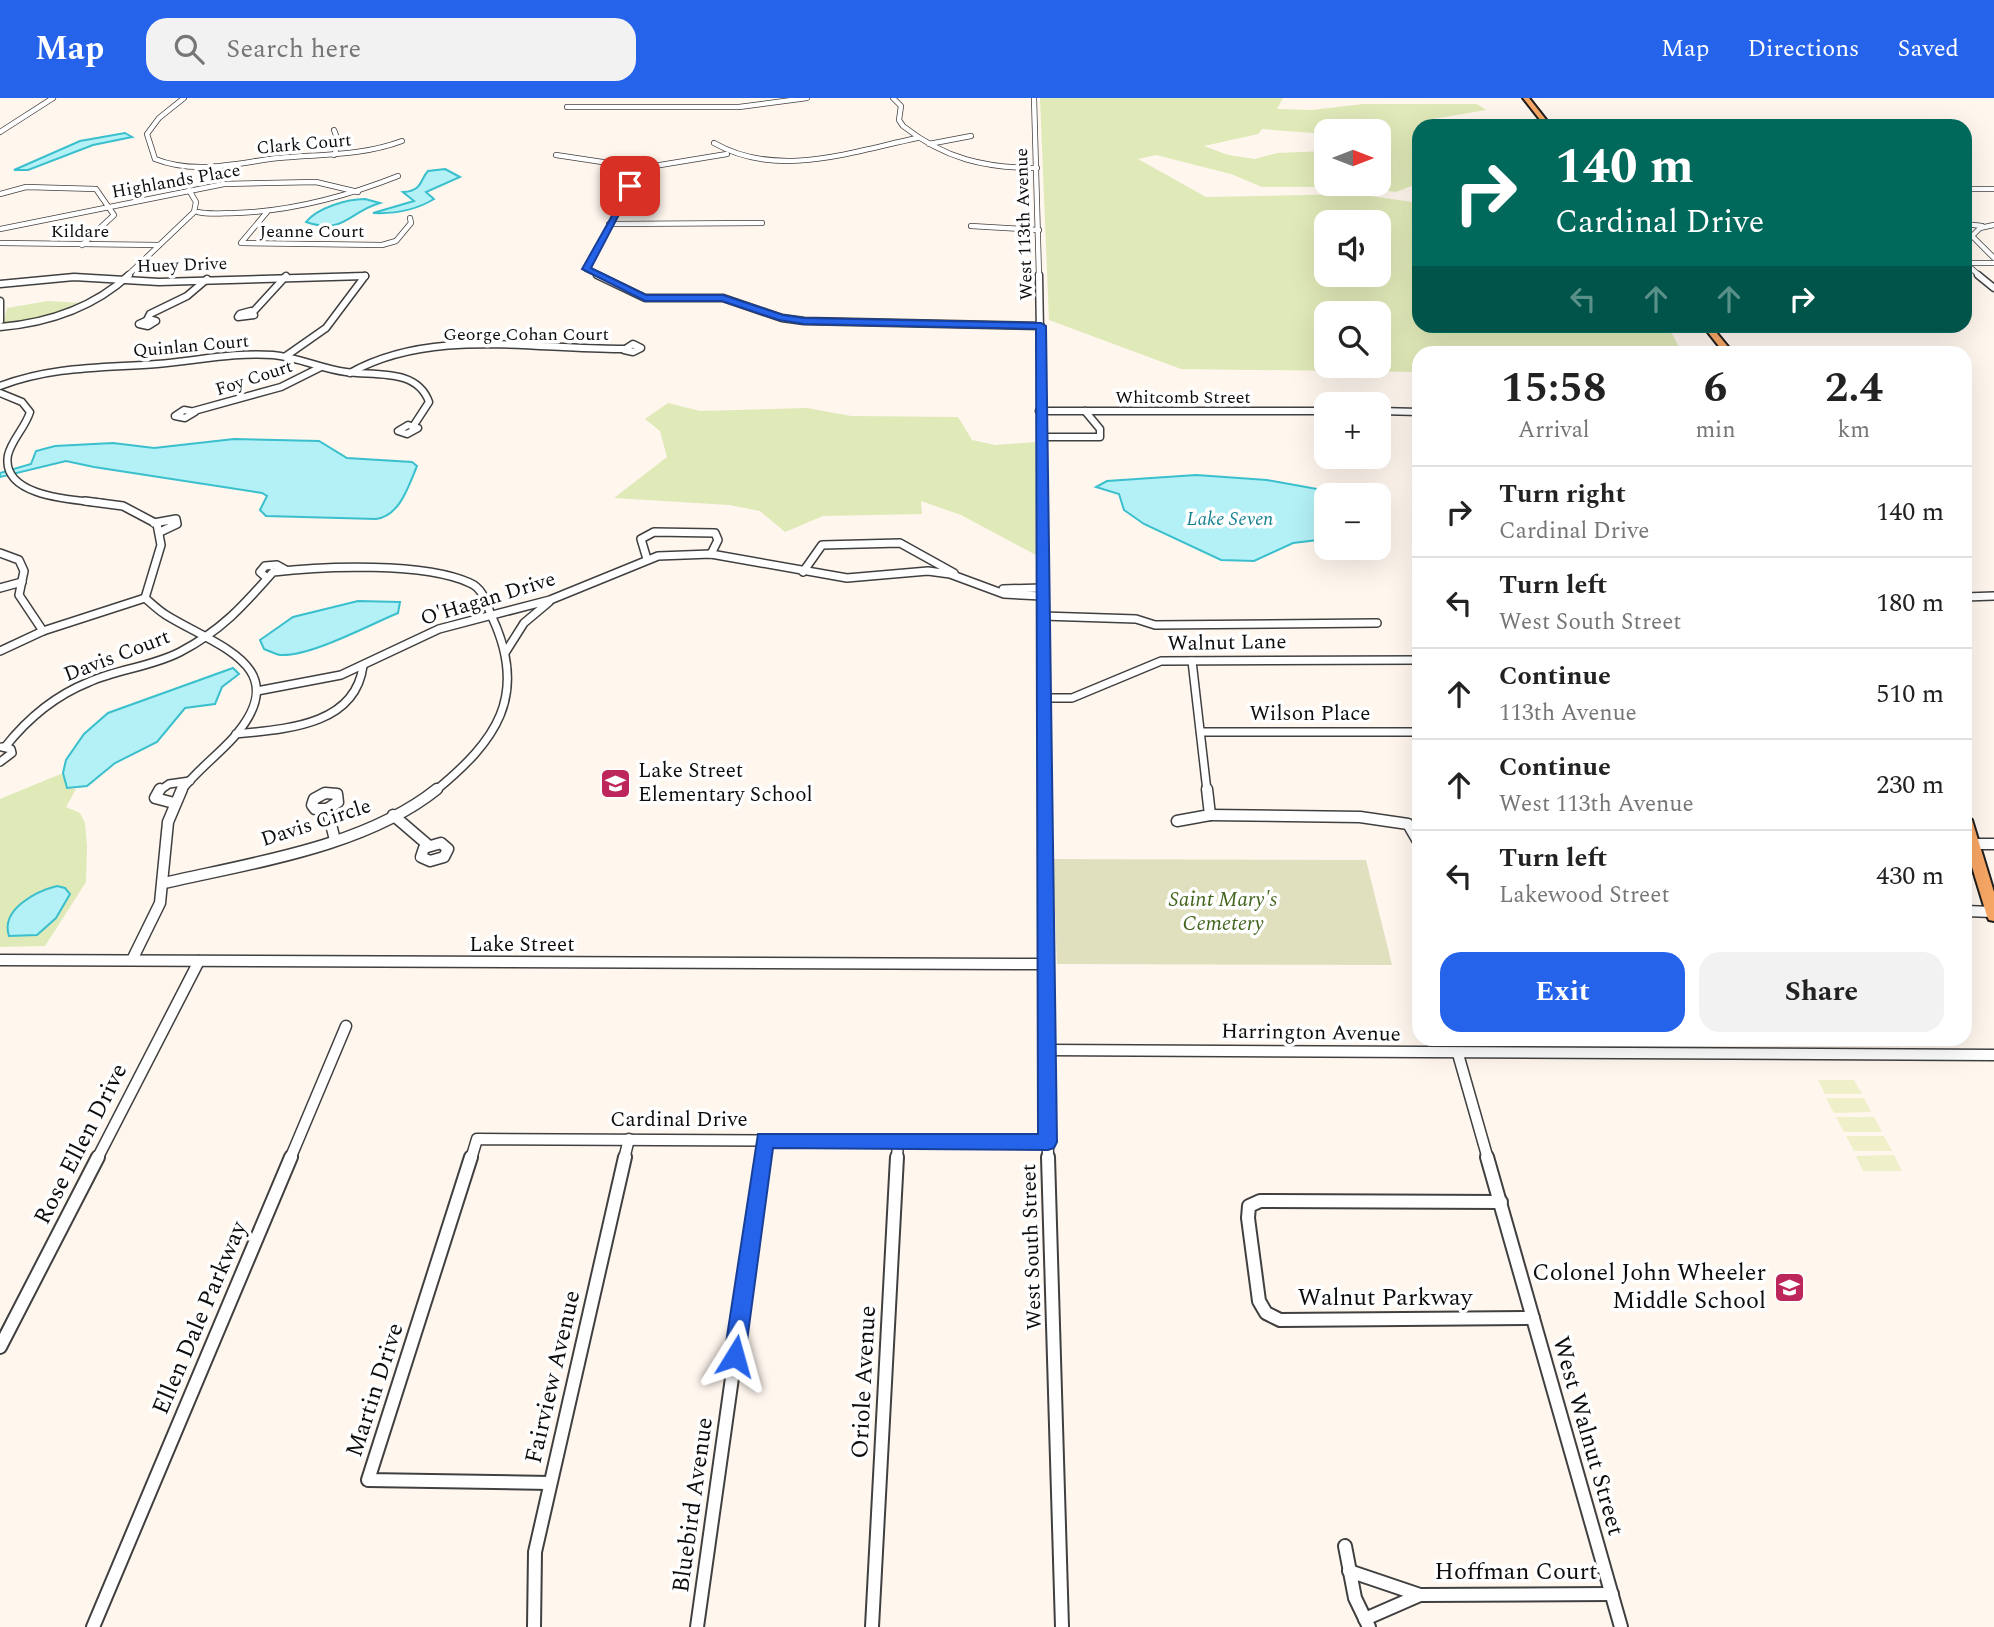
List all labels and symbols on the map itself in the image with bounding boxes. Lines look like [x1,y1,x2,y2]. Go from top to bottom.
north arrow [1314,119,1391,196]
street label: Clark Court [255,126,353,162]
street label: West 113th Avenue [1008,147,1040,301]
street label: Highlands Place [110,156,242,206]
pin [600,156,660,216]
street label: Kildare [51,218,109,245]
street label: Jeanne Court [260,218,364,245]
street label: Huey Drive [136,250,228,280]
street label: George Cohan Court [443,321,609,348]
street label: Quinlan Court [132,327,250,365]
street label: Foy Court [212,353,296,403]
street label: Whitcomb Street [1115,384,1251,411]
water label: Lake Seven [1187,505,1273,534]
street label: O'Hagan Drive [416,563,560,635]
street label: Davis Court [59,621,175,691]
street label: Walnut Lane [1167,626,1287,660]
street label: Wilson Place [1249,698,1371,730]
place label: Lake Street Elementary School [638,755,813,811]
school or university icon: Lake Street Elementary School [598,766,632,800]
street label: Davis Circle [257,790,375,856]
park label: Saint Mary's Cemetery [1169,884,1278,940]
street label: Lake Street [469,929,575,961]
street label: Harrington Avenue [1221,1015,1401,1051]
street label: Rose Ellen Drive [25,1057,137,1231]
street label: Cardinal Drive [610,1104,748,1136]
street label: West South Street [1013,1163,1051,1331]
street label: Ellen Dale Parkway [143,1214,258,1420]
place label: Colonel John Wheeler Middle School [1532,1255,1766,1319]
school or university icon: Colonel John Wheeler Middle School [1772,1270,1806,1304]
street label: Walnut Parkway [1298,1280,1474,1316]
street label: Fairview Avenue [516,1287,590,1467]
street label: Oriole Avenue [842,1305,886,1459]
street label: Martin Drive [336,1318,414,1462]
position arrow [698,1319,772,1393]
street label: West Walnut Street [1542,1332,1634,1540]
street label: Bluebird Avenue [663,1415,723,1595]
street label: Hoffman Court [1435,1554,1597,1590]

